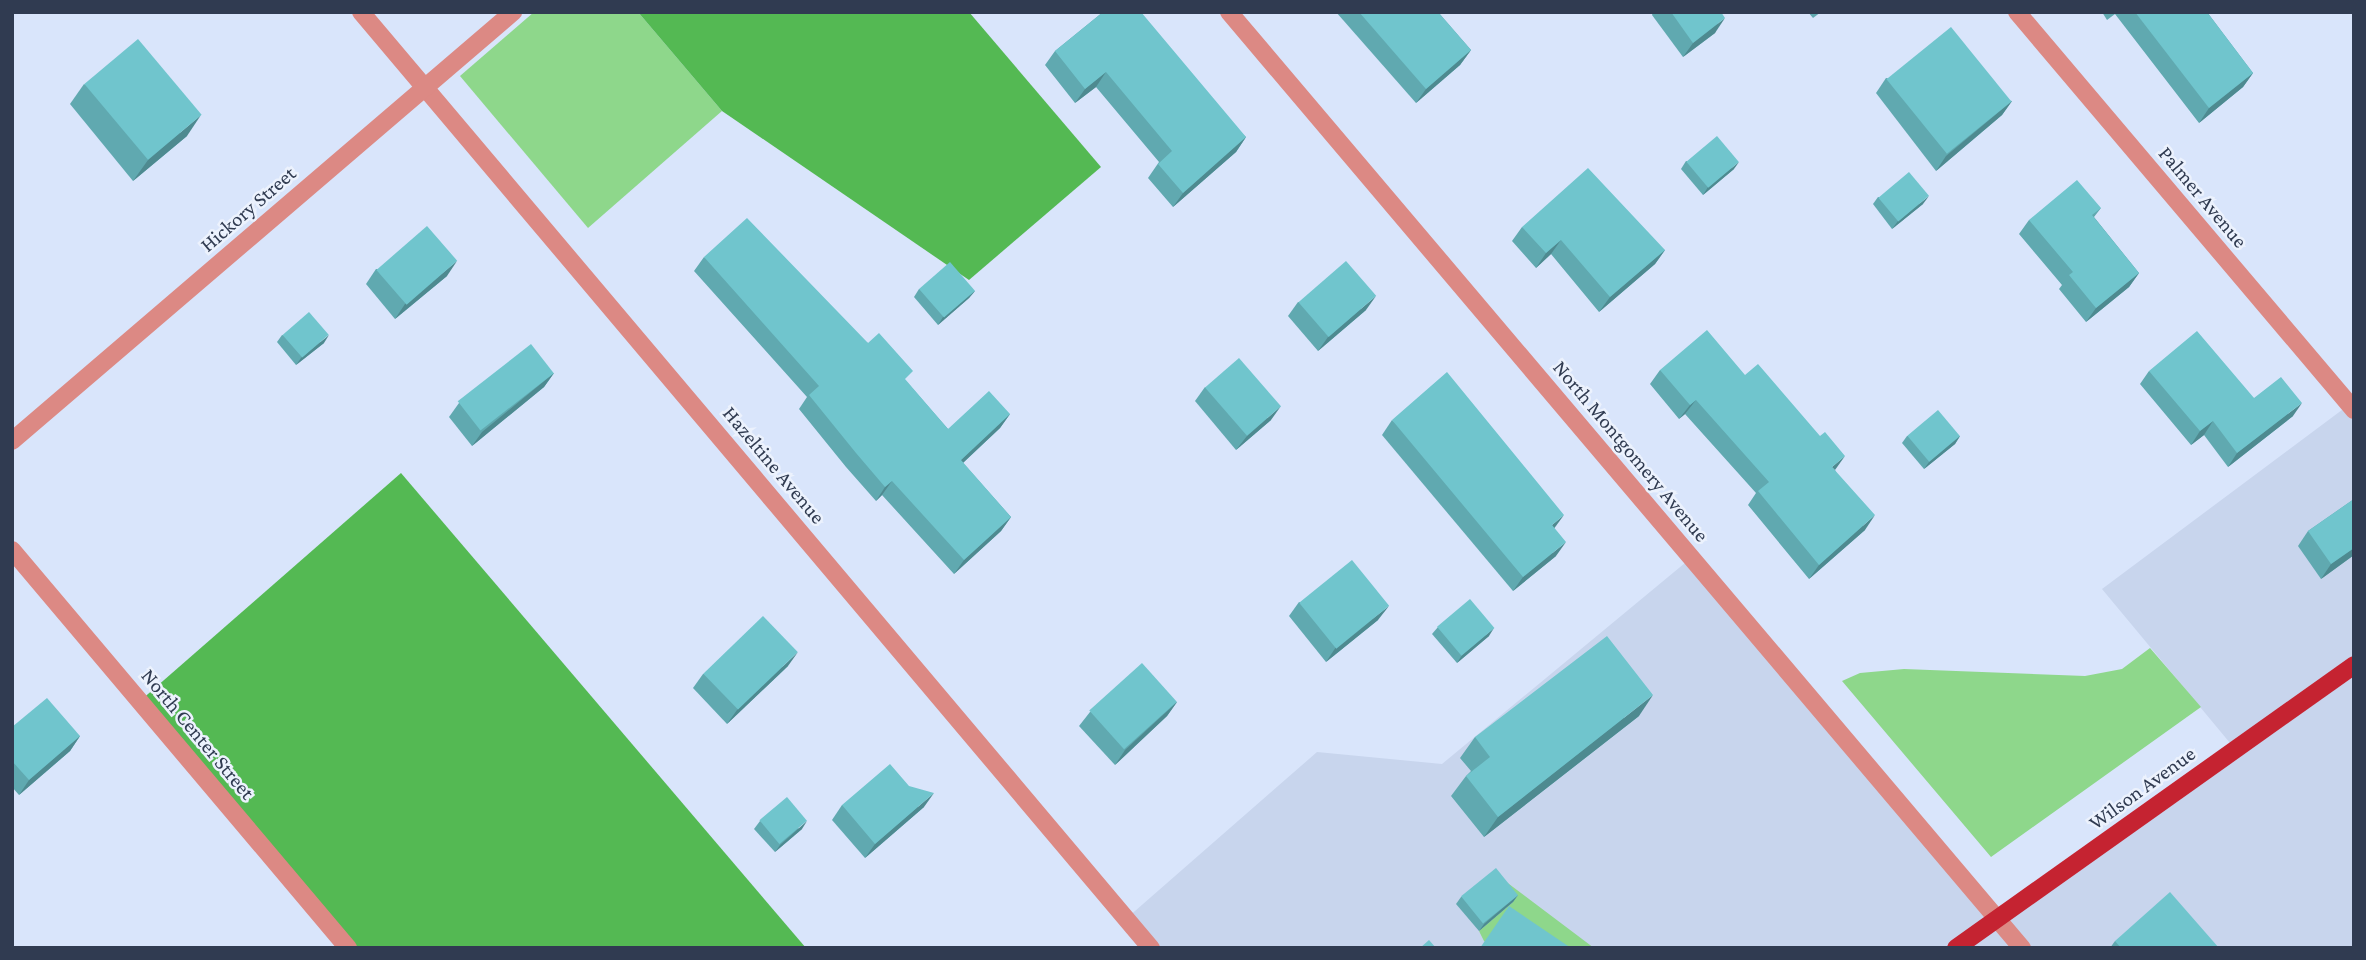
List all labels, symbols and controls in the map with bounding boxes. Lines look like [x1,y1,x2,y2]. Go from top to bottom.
street label: Palmer Avenue [2153,141,2253,253]
street label: Hickory Street [195,161,301,257]
street label: North Montgomery Avenue [1548,355,1714,547]
street label: Hazeltine Avenue [717,401,831,529]
street label: North Center Street [136,663,260,805]
street label: Wilson Avenue [2084,741,2200,835]

